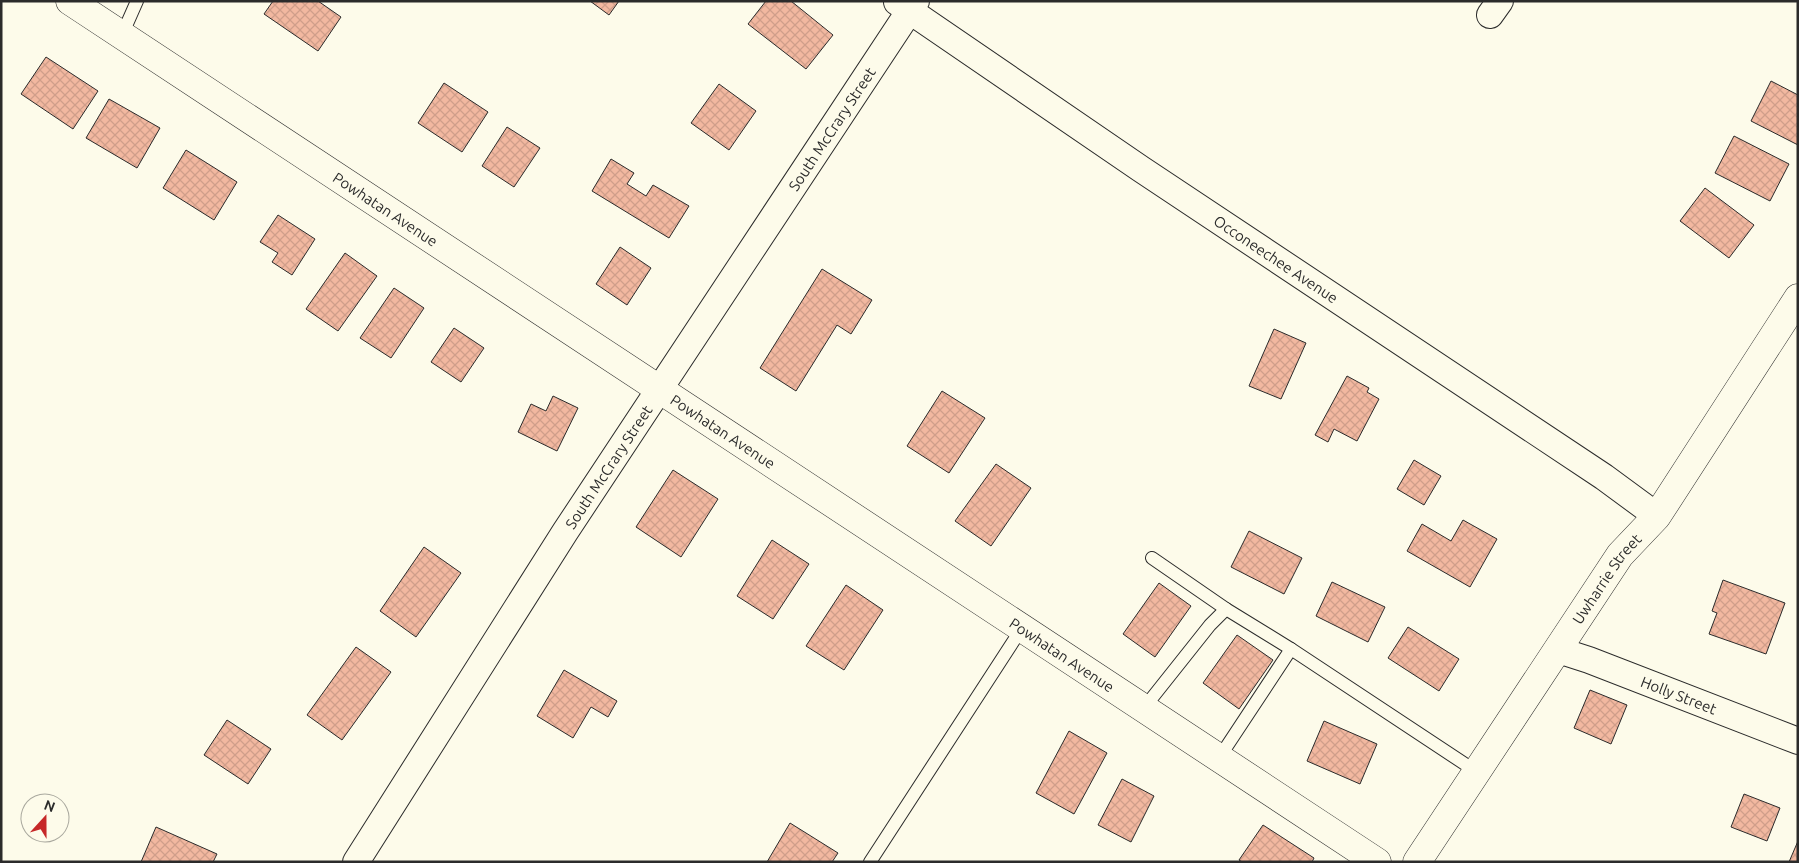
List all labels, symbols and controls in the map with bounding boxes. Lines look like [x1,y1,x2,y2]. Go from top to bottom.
street label: South McCrary Street [785,64,879,194]
street label: Powhatan Avenue [330,168,441,250]
street label: Occoneechee Avenue [1211,212,1341,306]
street label: Powhatan Avenue [668,391,779,472]
street label: South McCrary Street [561,402,655,532]
street label: Uwharrie Street [1569,530,1644,627]
street label: Powhatan Avenue [1007,614,1118,695]
street label: Holly Street [1639,673,1719,717]
north arrow [20,793,70,843]
text: N [42,797,57,815]

